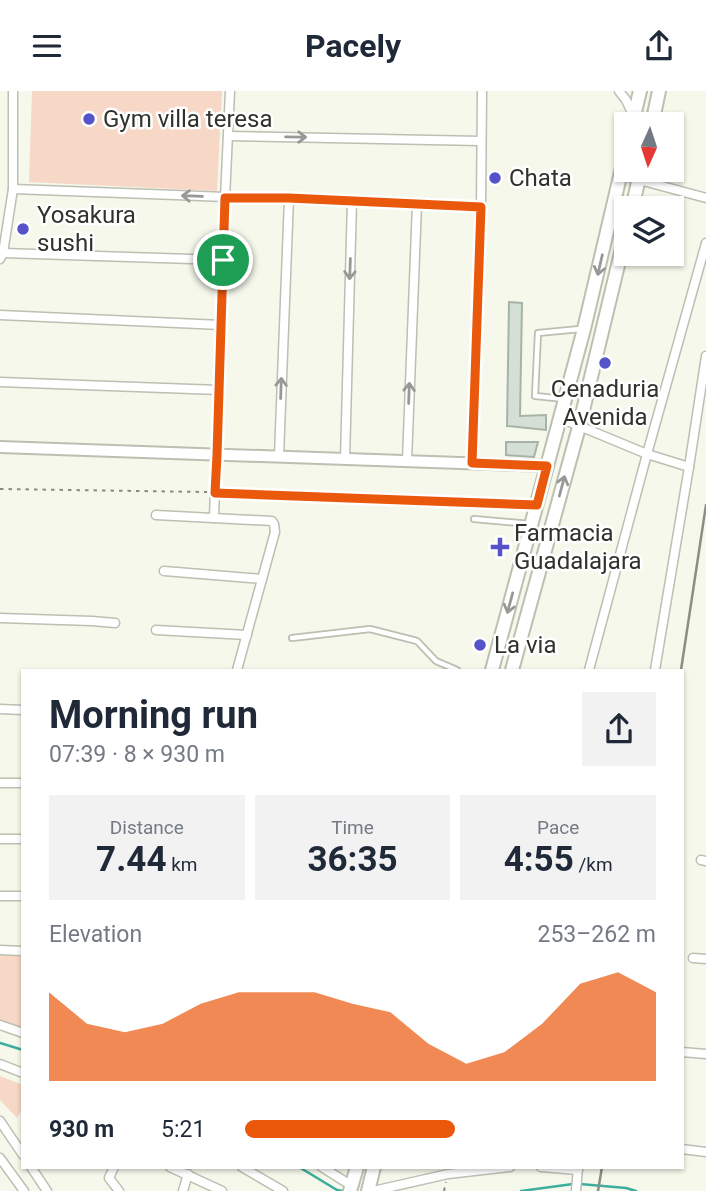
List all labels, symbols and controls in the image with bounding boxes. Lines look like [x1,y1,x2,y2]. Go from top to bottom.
icon: menu [28,27,66,65]
text: Pacely [305,27,401,65]
icon: share [640,27,678,65]
place label: Gym villa teresa [103,105,273,133]
marker: Gym villa teresa [81,111,97,127]
north arrow [614,112,684,182]
map controls [614,112,684,266]
one-way arrow [284,130,307,144]
place label: Chata [509,164,572,192]
marker: Chata [487,170,503,186]
one-way arrow [181,190,204,203]
button: layers [614,196,684,266]
place label: Yosakura sushi [37,201,136,257]
marker: Yosakura sushi [15,221,31,237]
pin [193,230,253,290]
icon: arrive [204,241,242,279]
one-way arrow [592,253,606,276]
one-way arrow [343,257,357,280]
marker: Cenaduria Avenida [597,355,613,371]
place label: Cenaduria Avenida [551,375,659,431]
one-way arrow [275,377,288,400]
one-way arrow [403,382,416,405]
one-way arrow [556,475,569,498]
place label: Farmacia Guadalajara [514,519,642,575]
marker: Farmacia Guadalajara [492,539,508,555]
one-way arrow [503,591,516,614]
place label: La via [494,631,556,659]
marker: La via [472,637,488,653]
button: share [582,692,656,766]
text: Morning run [49,693,258,737]
text: 07:39 · 8 × 930 m [49,741,225,768]
text: Distance [110,816,184,839]
text: Time [331,816,374,839]
text: Pace [537,816,579,839]
text: 7.44 [96,839,167,880]
text: 36:35 [307,839,398,880]
text: 4:55 [504,839,574,880]
text: km [167,853,198,876]
text: /km [574,853,613,876]
text: Elevation [49,921,142,948]
text: 253–262 m [537,921,656,948]
text: 930 m [49,1116,114,1143]
text: 5:21 [161,1116,205,1143]

